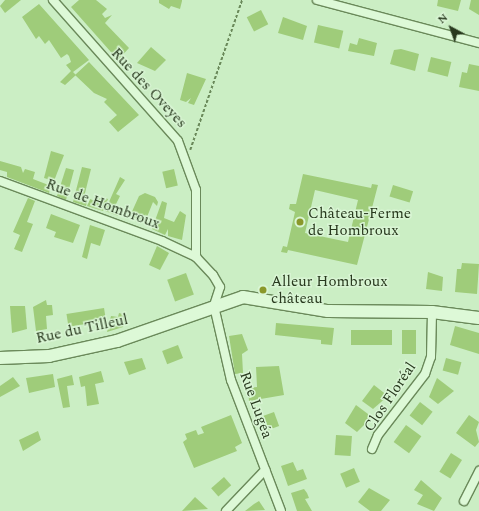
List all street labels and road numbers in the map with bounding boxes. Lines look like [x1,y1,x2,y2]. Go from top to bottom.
street label: Rue des Oveyes [107,44,191,132]
street label: Rue de Hombroux [44,175,162,233]
street label: Rue du Tilleul [34,310,130,348]
street label: Clos Floréal [360,359,420,435]
street label: Rue Lugéa [236,369,276,441]

